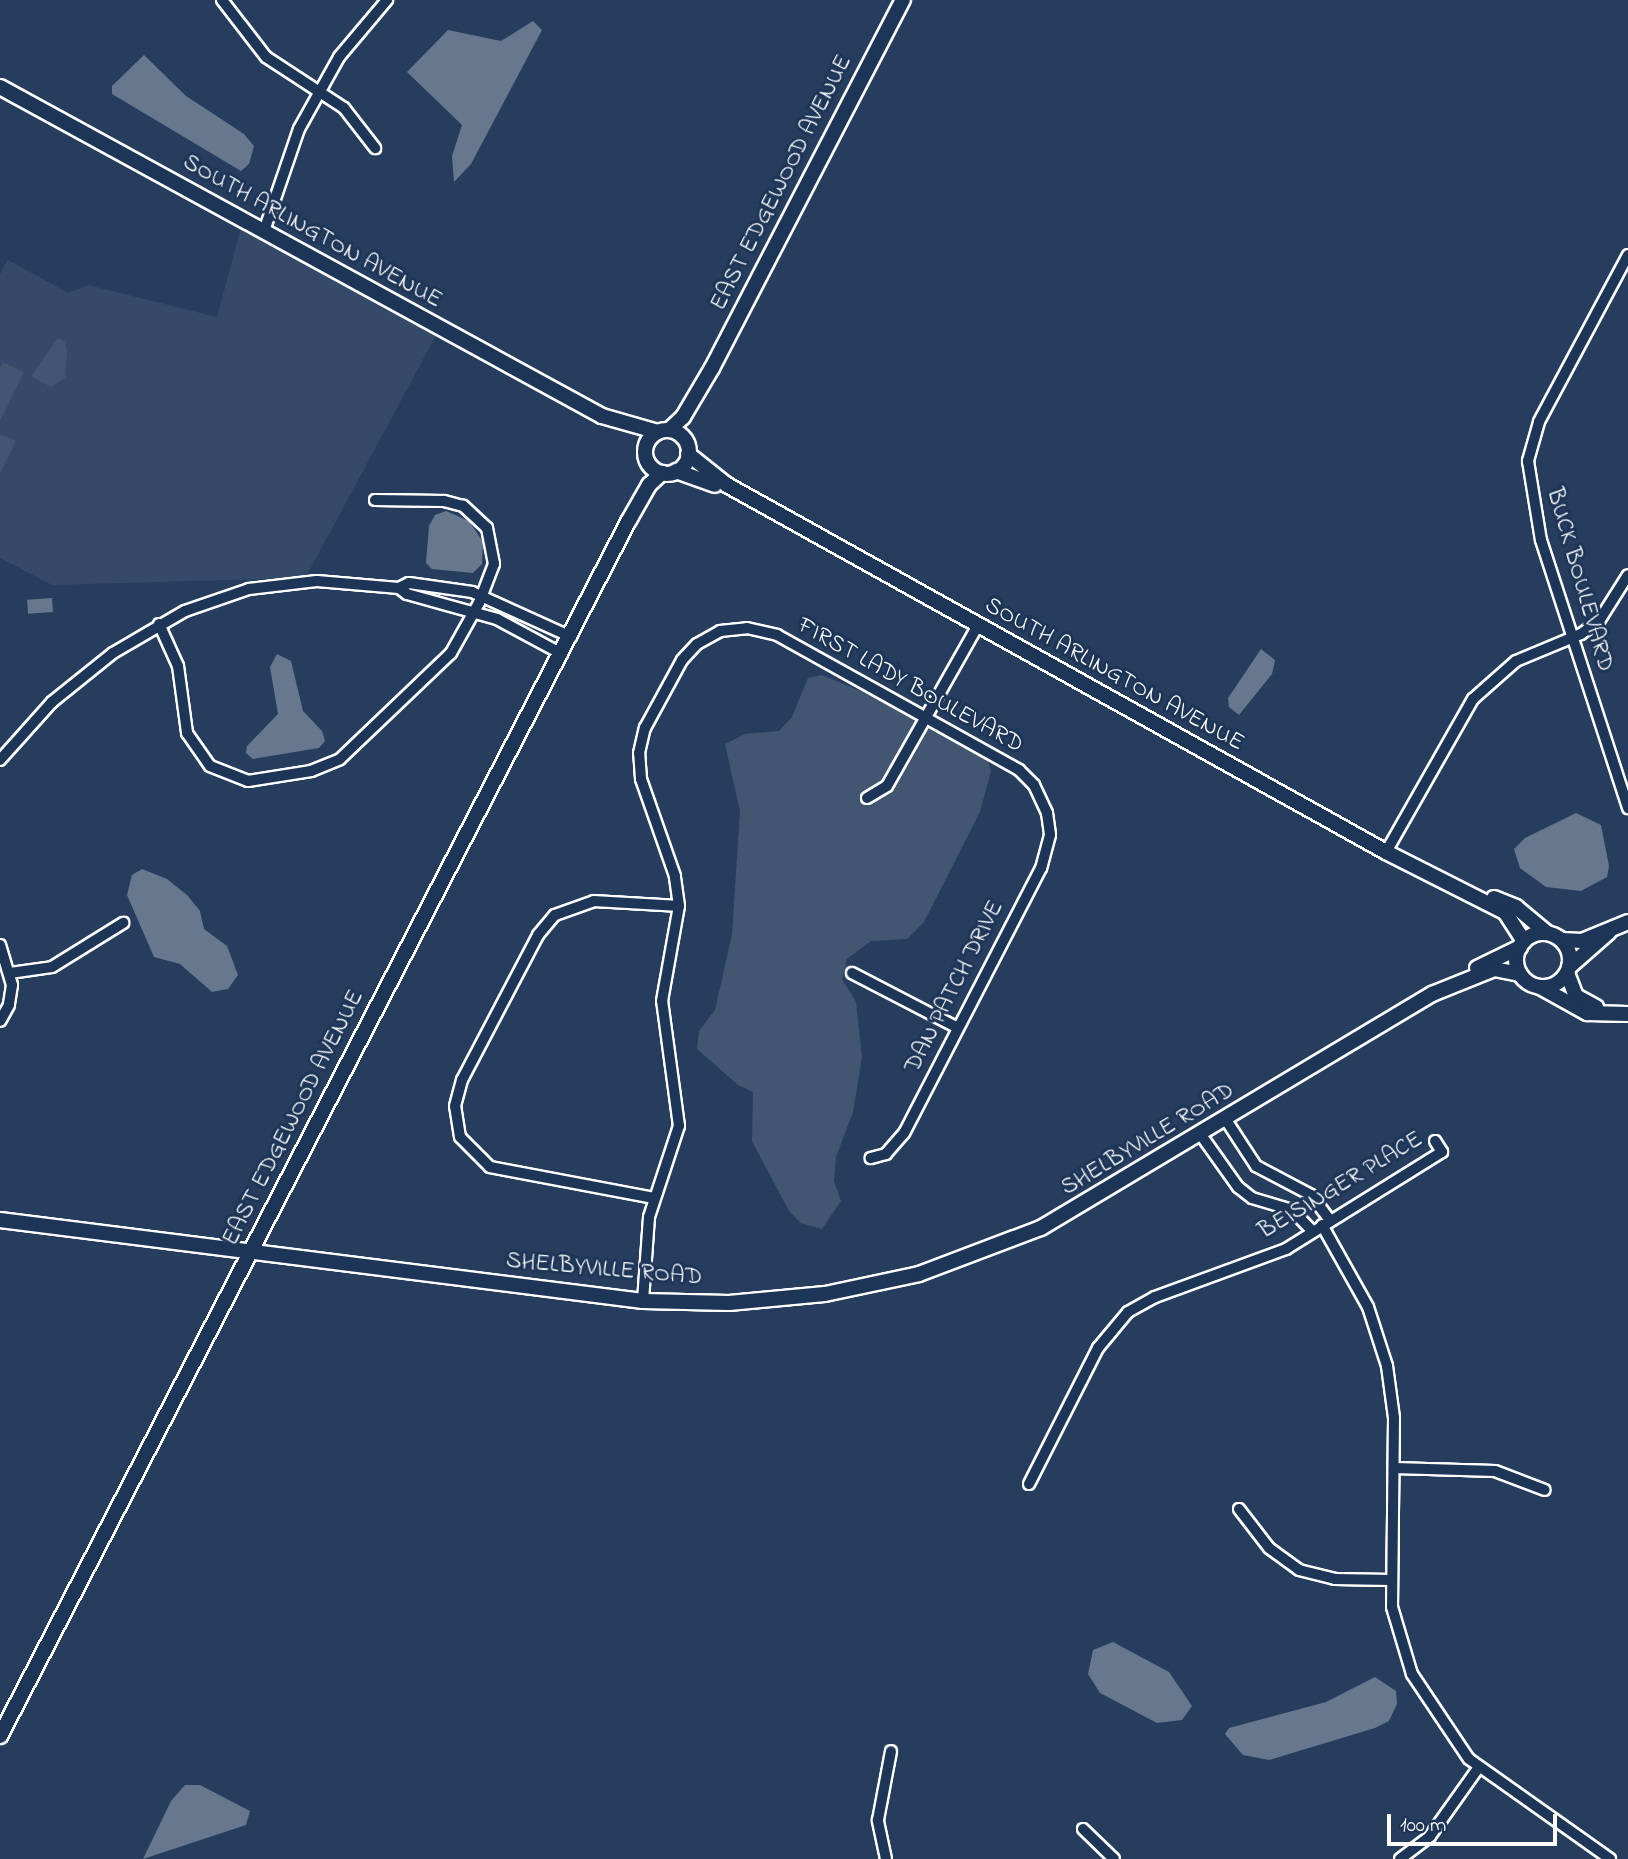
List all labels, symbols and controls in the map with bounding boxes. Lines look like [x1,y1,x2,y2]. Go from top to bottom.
street label: EAST EDGEWOOD AVENUE [705,50,859,316]
street label: SOUTH ARLINGTON AVENUE [177,149,447,315]
street label: BUCK BOULEVARD [1539,485,1619,675]
street label: SOUTH ARLINGTON AVENUE [979,592,1249,758]
street label: FIRST LADY BOULEVARD [792,612,1028,760]
street label: DAN PATCH DRIVE [899,896,1011,1078]
street label: EAST EDGEWOOD AVENUE [217,985,371,1251]
street label: SHELBYVILLE ROAD [1056,1077,1240,1203]
street label: BEISINGER PLACE [1254,1126,1428,1246]
street label: SHELBYVILLE ROAD [505,1247,703,1293]
scale bar [1390,1800,1560,1844]
text: 100 m [1400,1811,1446,1841]

